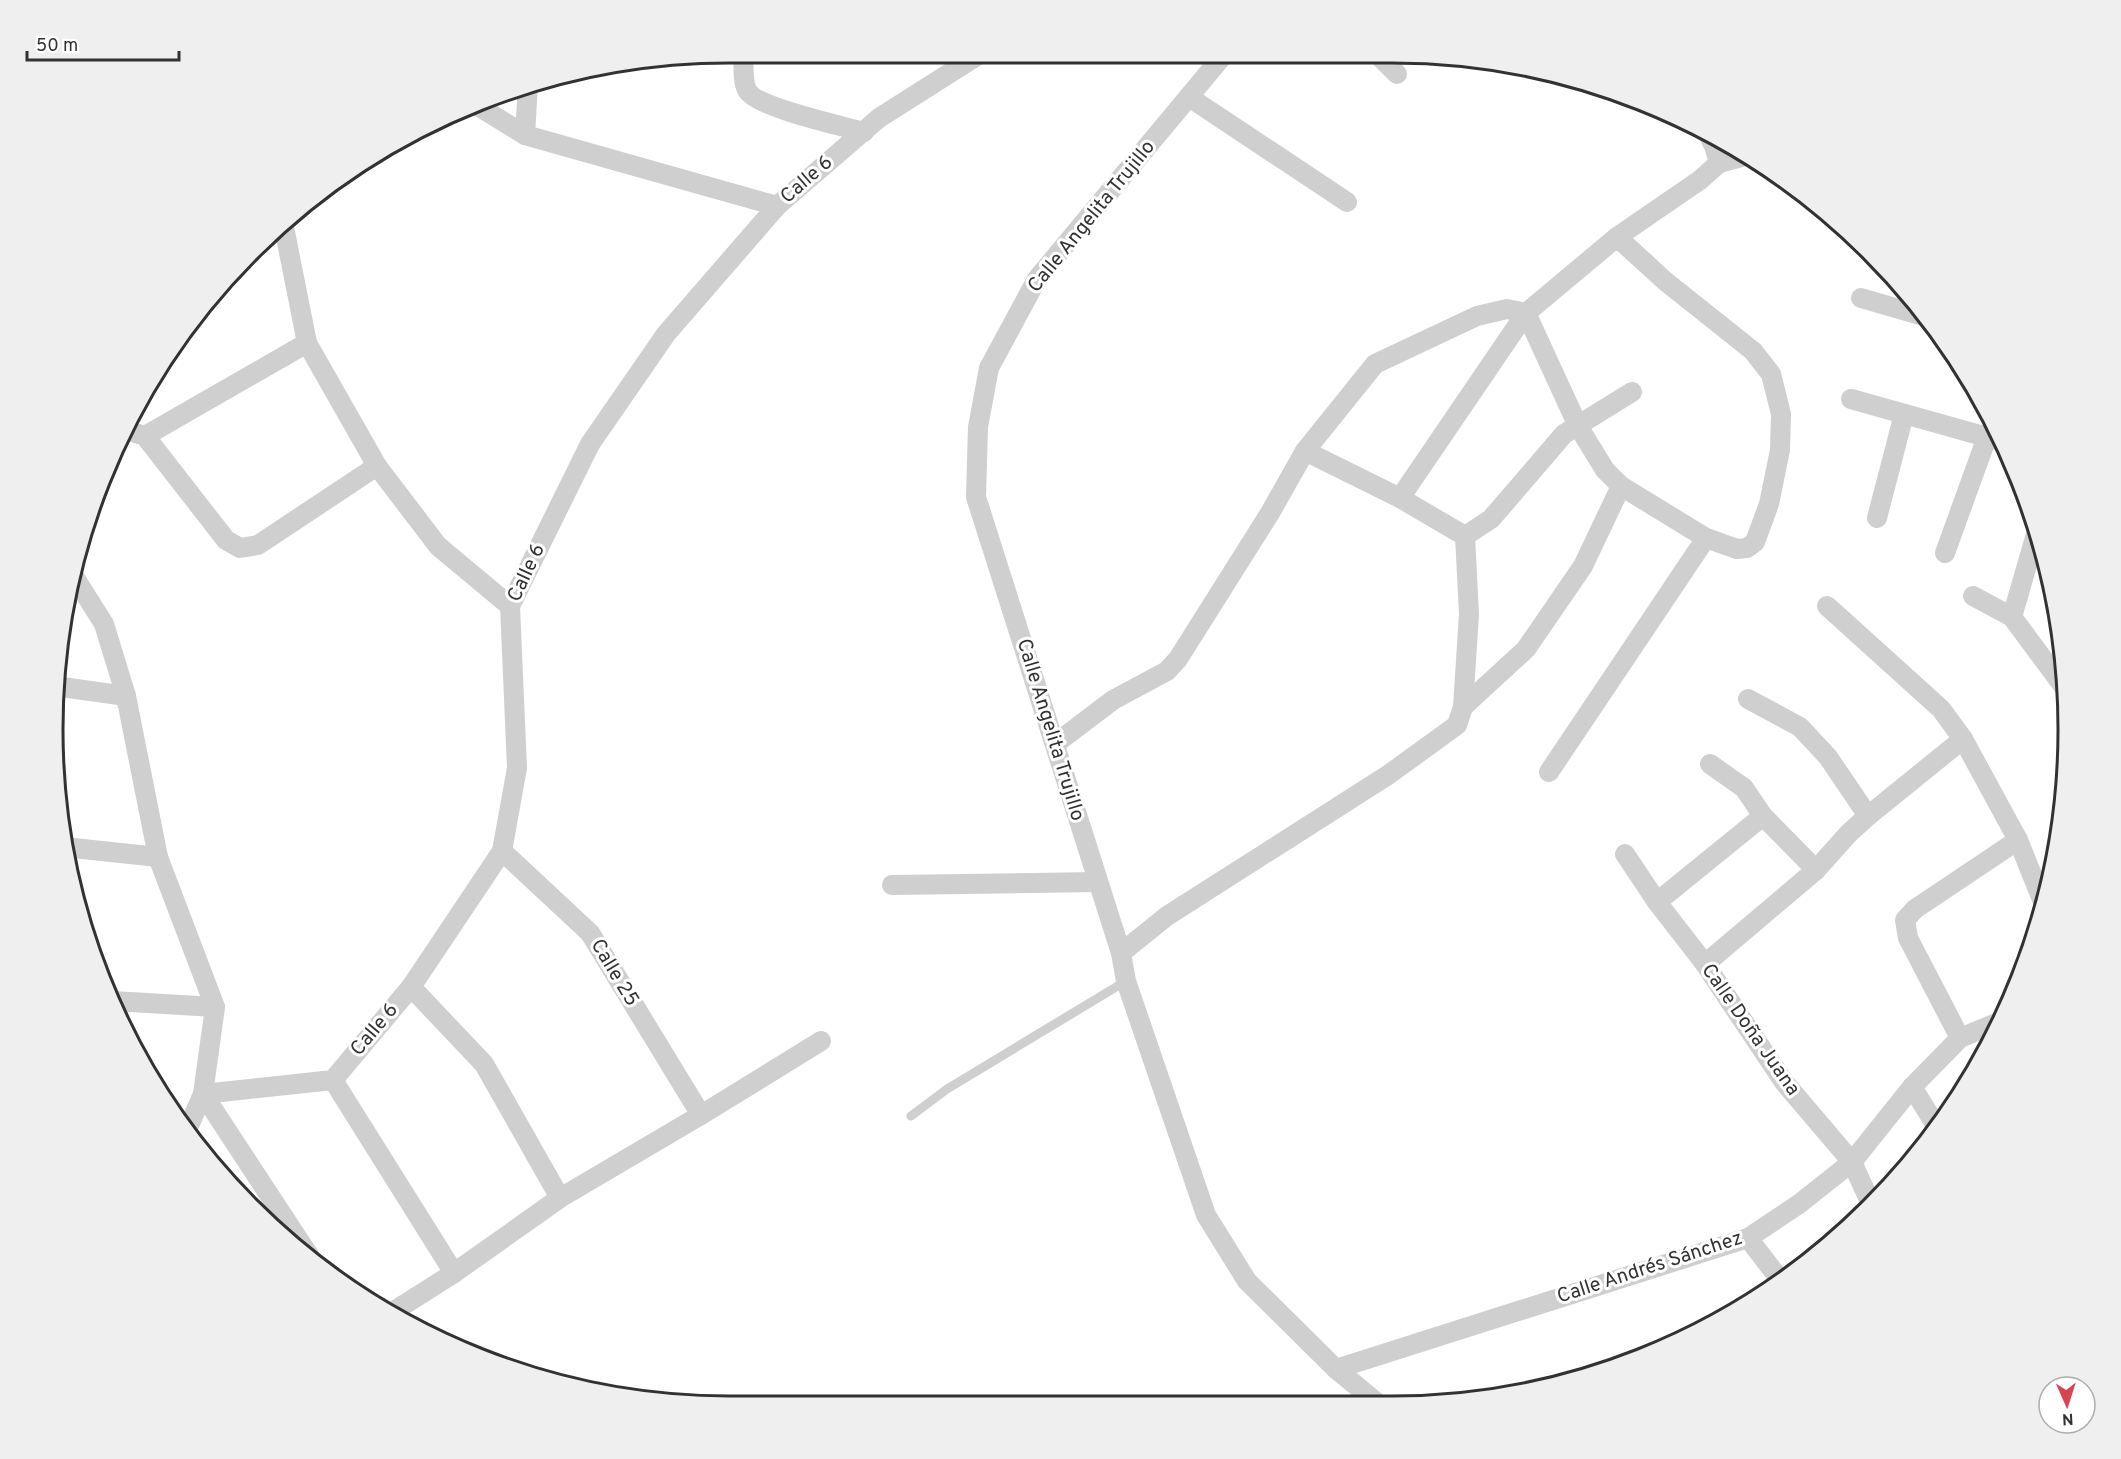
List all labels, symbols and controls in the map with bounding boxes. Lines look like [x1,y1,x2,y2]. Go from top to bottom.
scale bar [27,24,178,62]
text: 50 m [36,35,78,58]
street label: Calle Angelita Trujillo [1022,135,1162,299]
street label: Calle 6 [775,150,839,210]
street label: Calle 6 [502,540,552,606]
street label: Calle Angelita Trujillo [1010,636,1090,824]
street label: Calle 25 [584,935,644,1011]
street label: Calle Doña Juana [1695,959,1805,1101]
street label: Calle 6 [345,998,405,1062]
street label: Calle Andrés Sánchez [1554,1226,1746,1310]
north arrow [2037,1375,2097,1435]
text: N [2061,1408,2074,1428]

